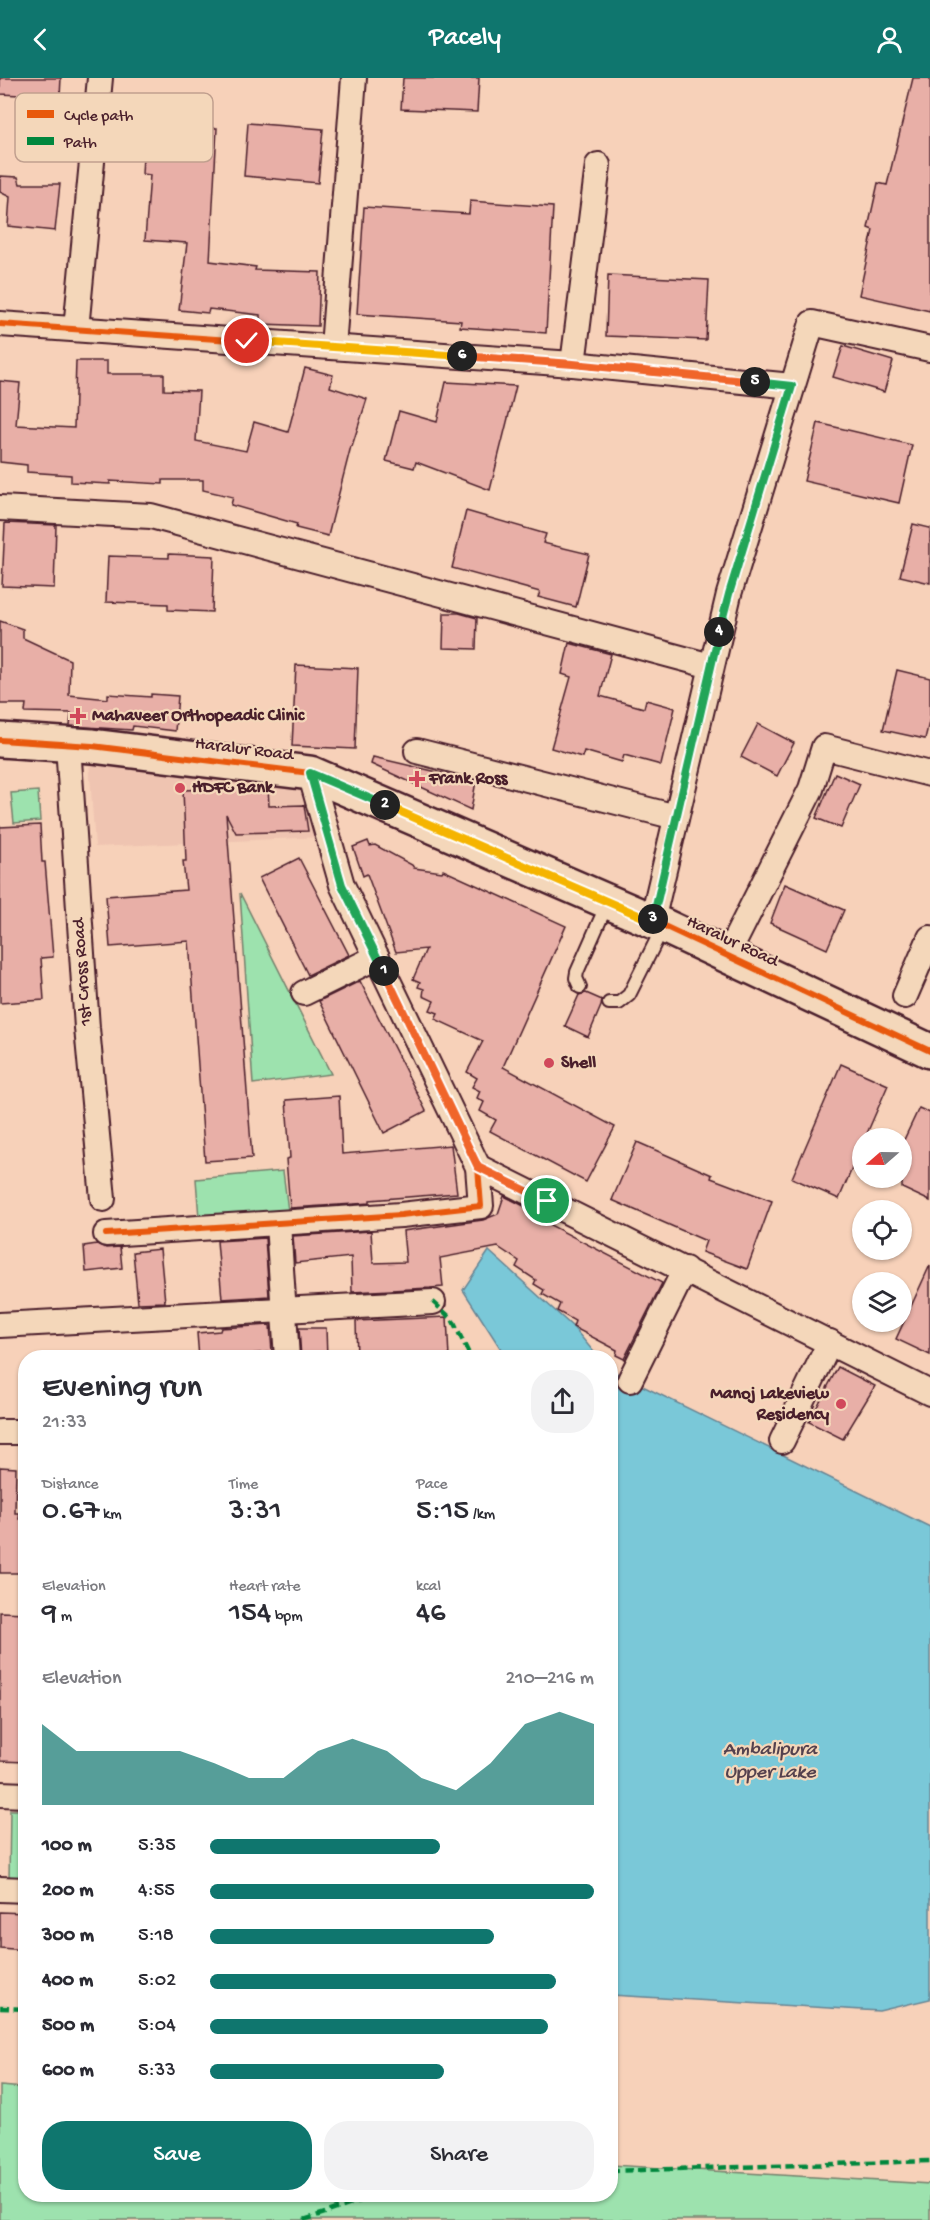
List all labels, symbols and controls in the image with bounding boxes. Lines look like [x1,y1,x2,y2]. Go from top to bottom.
icon: back [24,23,57,56]
text: Pacely [429,23,501,55]
icon: person [873,23,906,56]
legend [15,93,213,162]
text: Cycle path [64,108,134,127]
text: Path [63,135,97,154]
pin [221,315,272,366]
icon: check [230,324,263,357]
pin: 6 [447,341,477,371]
text: 6 [458,346,466,365]
pin: 5 [740,367,770,397]
text: 5 [751,372,759,391]
pin: 4 [704,617,734,647]
text: 4 [715,622,723,641]
place label: Mahaveer Orthopeadic Clinic [92,706,305,727]
marker: Mahaveer Orthopeadic Clinic [69,707,87,725]
street label: Haralur Road [194,734,296,767]
place label: Frank Ross [428,769,509,790]
marker: Frank Ross [410,772,424,786]
place label: HDFC Bank [192,778,275,799]
marker: HDFC Bank [173,781,187,795]
pin: 2 [370,790,400,820]
text: 2 [381,795,389,814]
pin: 3 [638,904,668,934]
text: 3 [649,909,657,928]
street label: Haralur Road [683,912,783,973]
street label: 1st Cross Road [69,916,97,1028]
pin: 1 [369,956,399,986]
text: 1 [381,961,387,980]
place label: Shell [561,1053,596,1074]
marker: Shell [542,1056,556,1070]
north arrow [852,1128,912,1188]
map controls [852,1128,912,1332]
pin [521,1175,572,1226]
icon: arrive [530,1184,563,1217]
button: locate [852,1200,912,1260]
button: layers [852,1272,912,1332]
text: Evening run [42,1370,202,1408]
button: share [531,1370,594,1433]
place label: Manoj Lakeview Residency [710,1384,830,1426]
marker: Manoj Lakeview Residency [834,1397,848,1411]
text: 21:33 [42,1412,87,1435]
text: Distance [42,1476,99,1495]
text: Time [229,1476,258,1495]
text: Pace [416,1476,447,1495]
text: 0.67 [42,1495,99,1530]
text: 3:31 [229,1495,282,1530]
text: 5:15 [416,1495,469,1530]
text: km [99,1506,122,1525]
text: /km [469,1506,495,1525]
text: Elevation [42,1578,106,1597]
text: Heart rate [229,1578,301,1597]
text: kcal [416,1578,441,1597]
text: 9 [42,1597,57,1632]
text: 154 [229,1597,271,1632]
text: 46 [416,1597,445,1632]
text: m [57,1608,72,1627]
text: bpm [271,1608,303,1627]
text: Elevation [42,1668,122,1691]
text: 210–216 m [506,1668,594,1691]
water label: Ambalipura Upper Lake [723,1739,819,1785]
text: 100 m [42,1835,92,1858]
text: 5:35 [138,1835,176,1858]
text: 200 m [42,1880,93,1903]
text: 4:55 [138,1880,175,1903]
text: 300 m [42,1925,94,1948]
text: 5:18 [138,1925,174,1948]
text: 400 m [42,1970,93,1993]
text: 5:02 [138,1970,176,1993]
text: 500 m [42,2015,94,2038]
text: 5:04 [138,2015,176,2038]
text: 600 m [42,2060,94,2083]
text: 5:33 [138,2060,176,2083]
button: Save [42,2121,312,2190]
button: Share [324,2121,594,2190]

